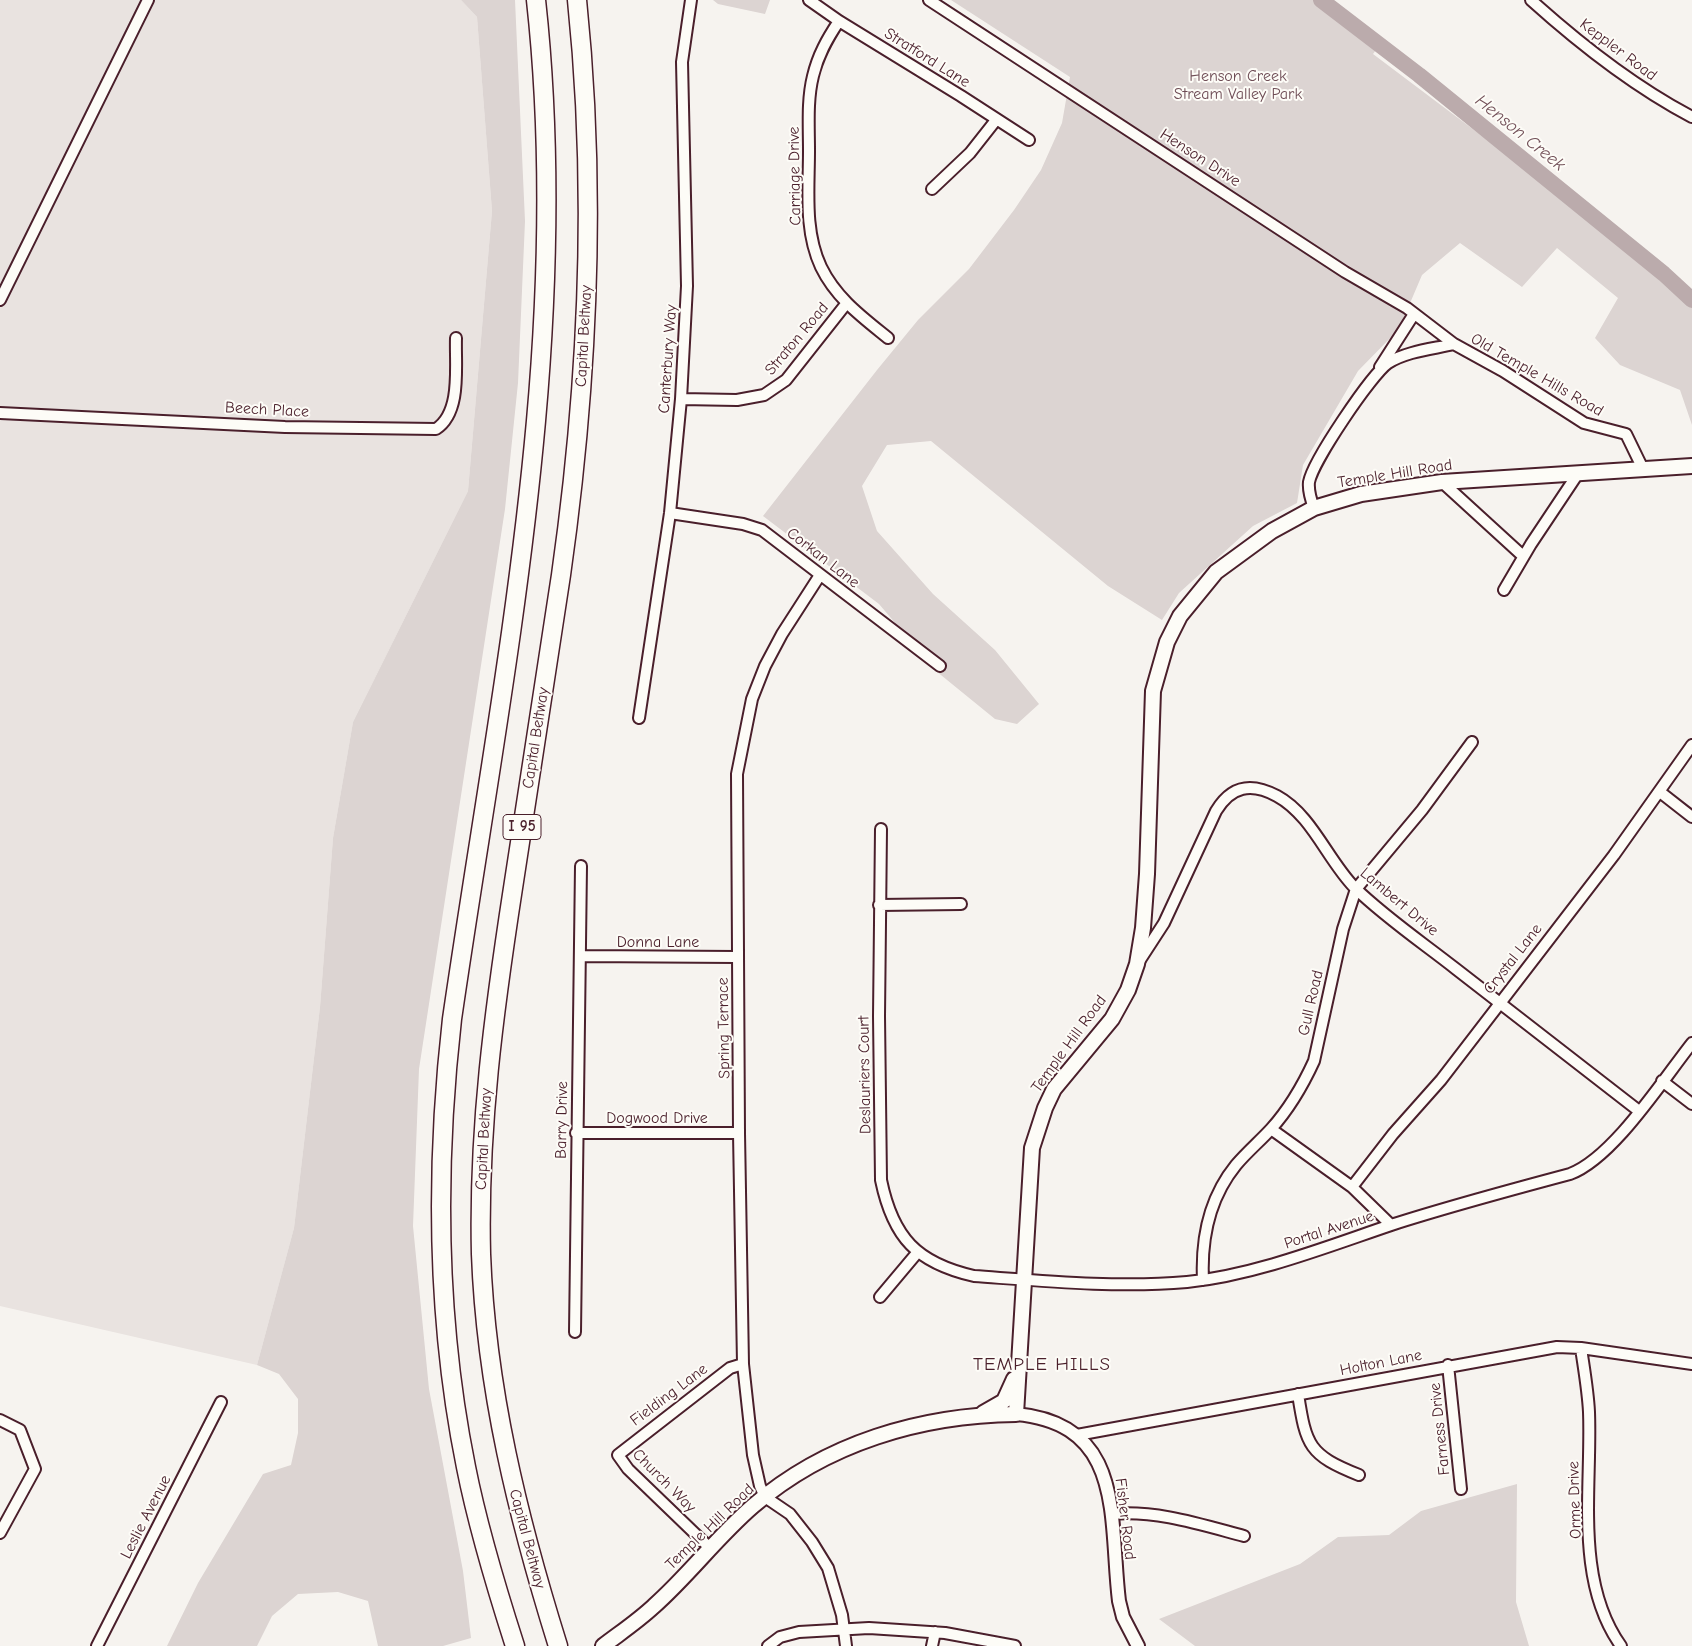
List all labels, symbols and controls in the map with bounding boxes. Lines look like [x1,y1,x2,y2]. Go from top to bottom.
street label: Keppler Road [1576,15,1660,85]
street label: Stratford Lane [881,24,973,92]
park label: Henson Creek Stream Valley Park [1174,66,1302,104]
water label: Henson Creek [1471,90,1569,176]
street label: Henson Drive [1156,125,1244,191]
street label: Carriage Drive [785,126,805,226]
street label: Capital Beltway [572,285,596,387]
street label: Straton Road [761,299,833,379]
street label: Canterbury Way [655,304,681,414]
street label: Old Temple Hills Road [1467,329,1607,421]
street label: Beech Place [225,398,309,422]
street label: Temple Hill Road [1336,455,1454,493]
street label: Corkan Lane [783,524,863,592]
street label: Capital Beltway [519,686,553,790]
road number: I 95 [503,814,541,840]
street label: Lambert Drive [1356,864,1442,940]
street label: Crystal Lane [1480,920,1546,998]
street label: Donna Lane [617,932,699,952]
street label: Gull Road [1294,968,1328,1038]
street label: Spring Terrace [714,977,734,1079]
street label: Temple Hill Road [1027,992,1111,1096]
street label: Deslauriers Court [854,1016,876,1134]
street label: Barry Drive [552,1081,572,1159]
street label: Capital Beltway [472,1088,496,1190]
street label: Dogwood Drive [606,1108,708,1128]
street label: Portal Avenue [1282,1206,1376,1254]
street label: Holton Lane [1338,1346,1424,1380]
district label: TEMPLE HILLS [972,1354,1112,1376]
street label: Fielding Lane [626,1360,712,1430]
street label: Farness Drive [1426,1382,1454,1476]
street label: Church Way [628,1445,700,1517]
street label: Orme Drive [1564,1461,1586,1539]
street label: Leslie Avenue [117,1472,175,1562]
street label: Fisher Road [1110,1477,1140,1561]
street label: Temple Hill Road [662,1480,758,1574]
street label: Capital Beltway [505,1487,549,1591]

